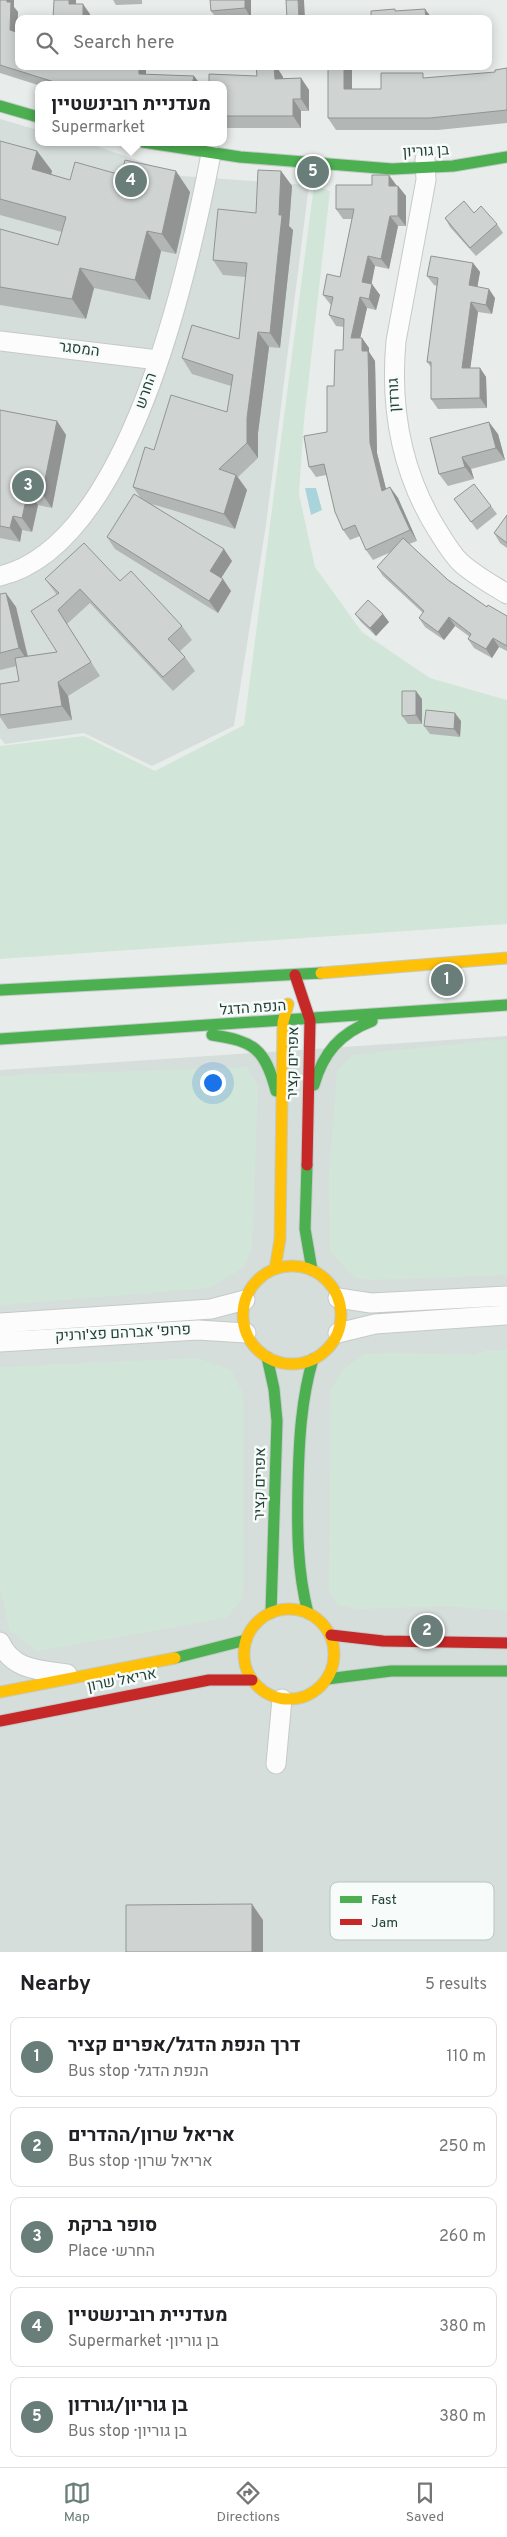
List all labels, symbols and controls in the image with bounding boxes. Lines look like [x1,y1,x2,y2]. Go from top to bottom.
search box [15,15,492,70]
icon: search [33,29,61,57]
text: Search here [73,31,175,55]
popup [35,81,227,146]
text: מעדניית רובינשטיין [51,93,211,117]
text: Supermarket [51,118,145,138]
street label: בן גוריון [402,141,450,163]
pin: 5 [297,153,329,191]
pin: 4 [115,162,147,200]
street label: המסגר [57,338,101,362]
street label: החרש [132,370,162,412]
street label: גורדון [385,377,405,413]
pin: 3 [12,467,44,505]
pin: 1 [431,961,463,999]
street label: הנפת הדגל [219,997,287,1021]
street label: אפרים קציר [284,1026,304,1100]
your location [200,1070,226,1096]
street label: פרופ' אברהם פצ'ורניק [55,1321,191,1347]
street label: אפרים קציר [251,1447,271,1521]
pin: 2 [411,1612,443,1650]
street label: אריאל שרון [86,1665,158,1697]
legend [330,1882,494,1940]
text: Fast [371,1892,397,1909]
text: Jam [371,1915,398,1932]
text: Nearby [20,1971,91,1998]
text: 5 results [425,1975,487,1995]
text: דרך הנפת הדגל/אפרים קציר [68,2034,300,2058]
text: 1 [34,2047,40,2067]
text: 110 m [446,2047,486,2067]
text: Bus stop · הנפת הדגל [68,2062,209,2082]
text: אריאל שרון/ההדרים [68,2124,235,2148]
text: 2 [32,2137,42,2157]
text: 250 m [439,2137,486,2157]
text: Bus stop · אריאל שרון [68,2152,213,2172]
text: סופר ברקת [68,2214,157,2238]
text: 3 [32,2227,42,2247]
text: 260 m [439,2227,486,2247]
text: Place · החרש [68,2242,155,2262]
text: מעדניית רובינשטיין [68,2304,228,2328]
text: 4 [32,2317,42,2337]
text: 380 m [439,2317,486,2337]
text: Supermarket · בן גוריון [68,2332,219,2352]
text: בן גוריון/גורדון [68,2394,188,2418]
text: 5 [32,2407,42,2427]
text: 380 m [439,2407,486,2427]
text: Bus stop · בן גוריון [68,2422,187,2442]
tab: Map [63,2479,91,2526]
tab: Directions [216,2479,280,2526]
tab: Saved [406,2479,444,2526]

